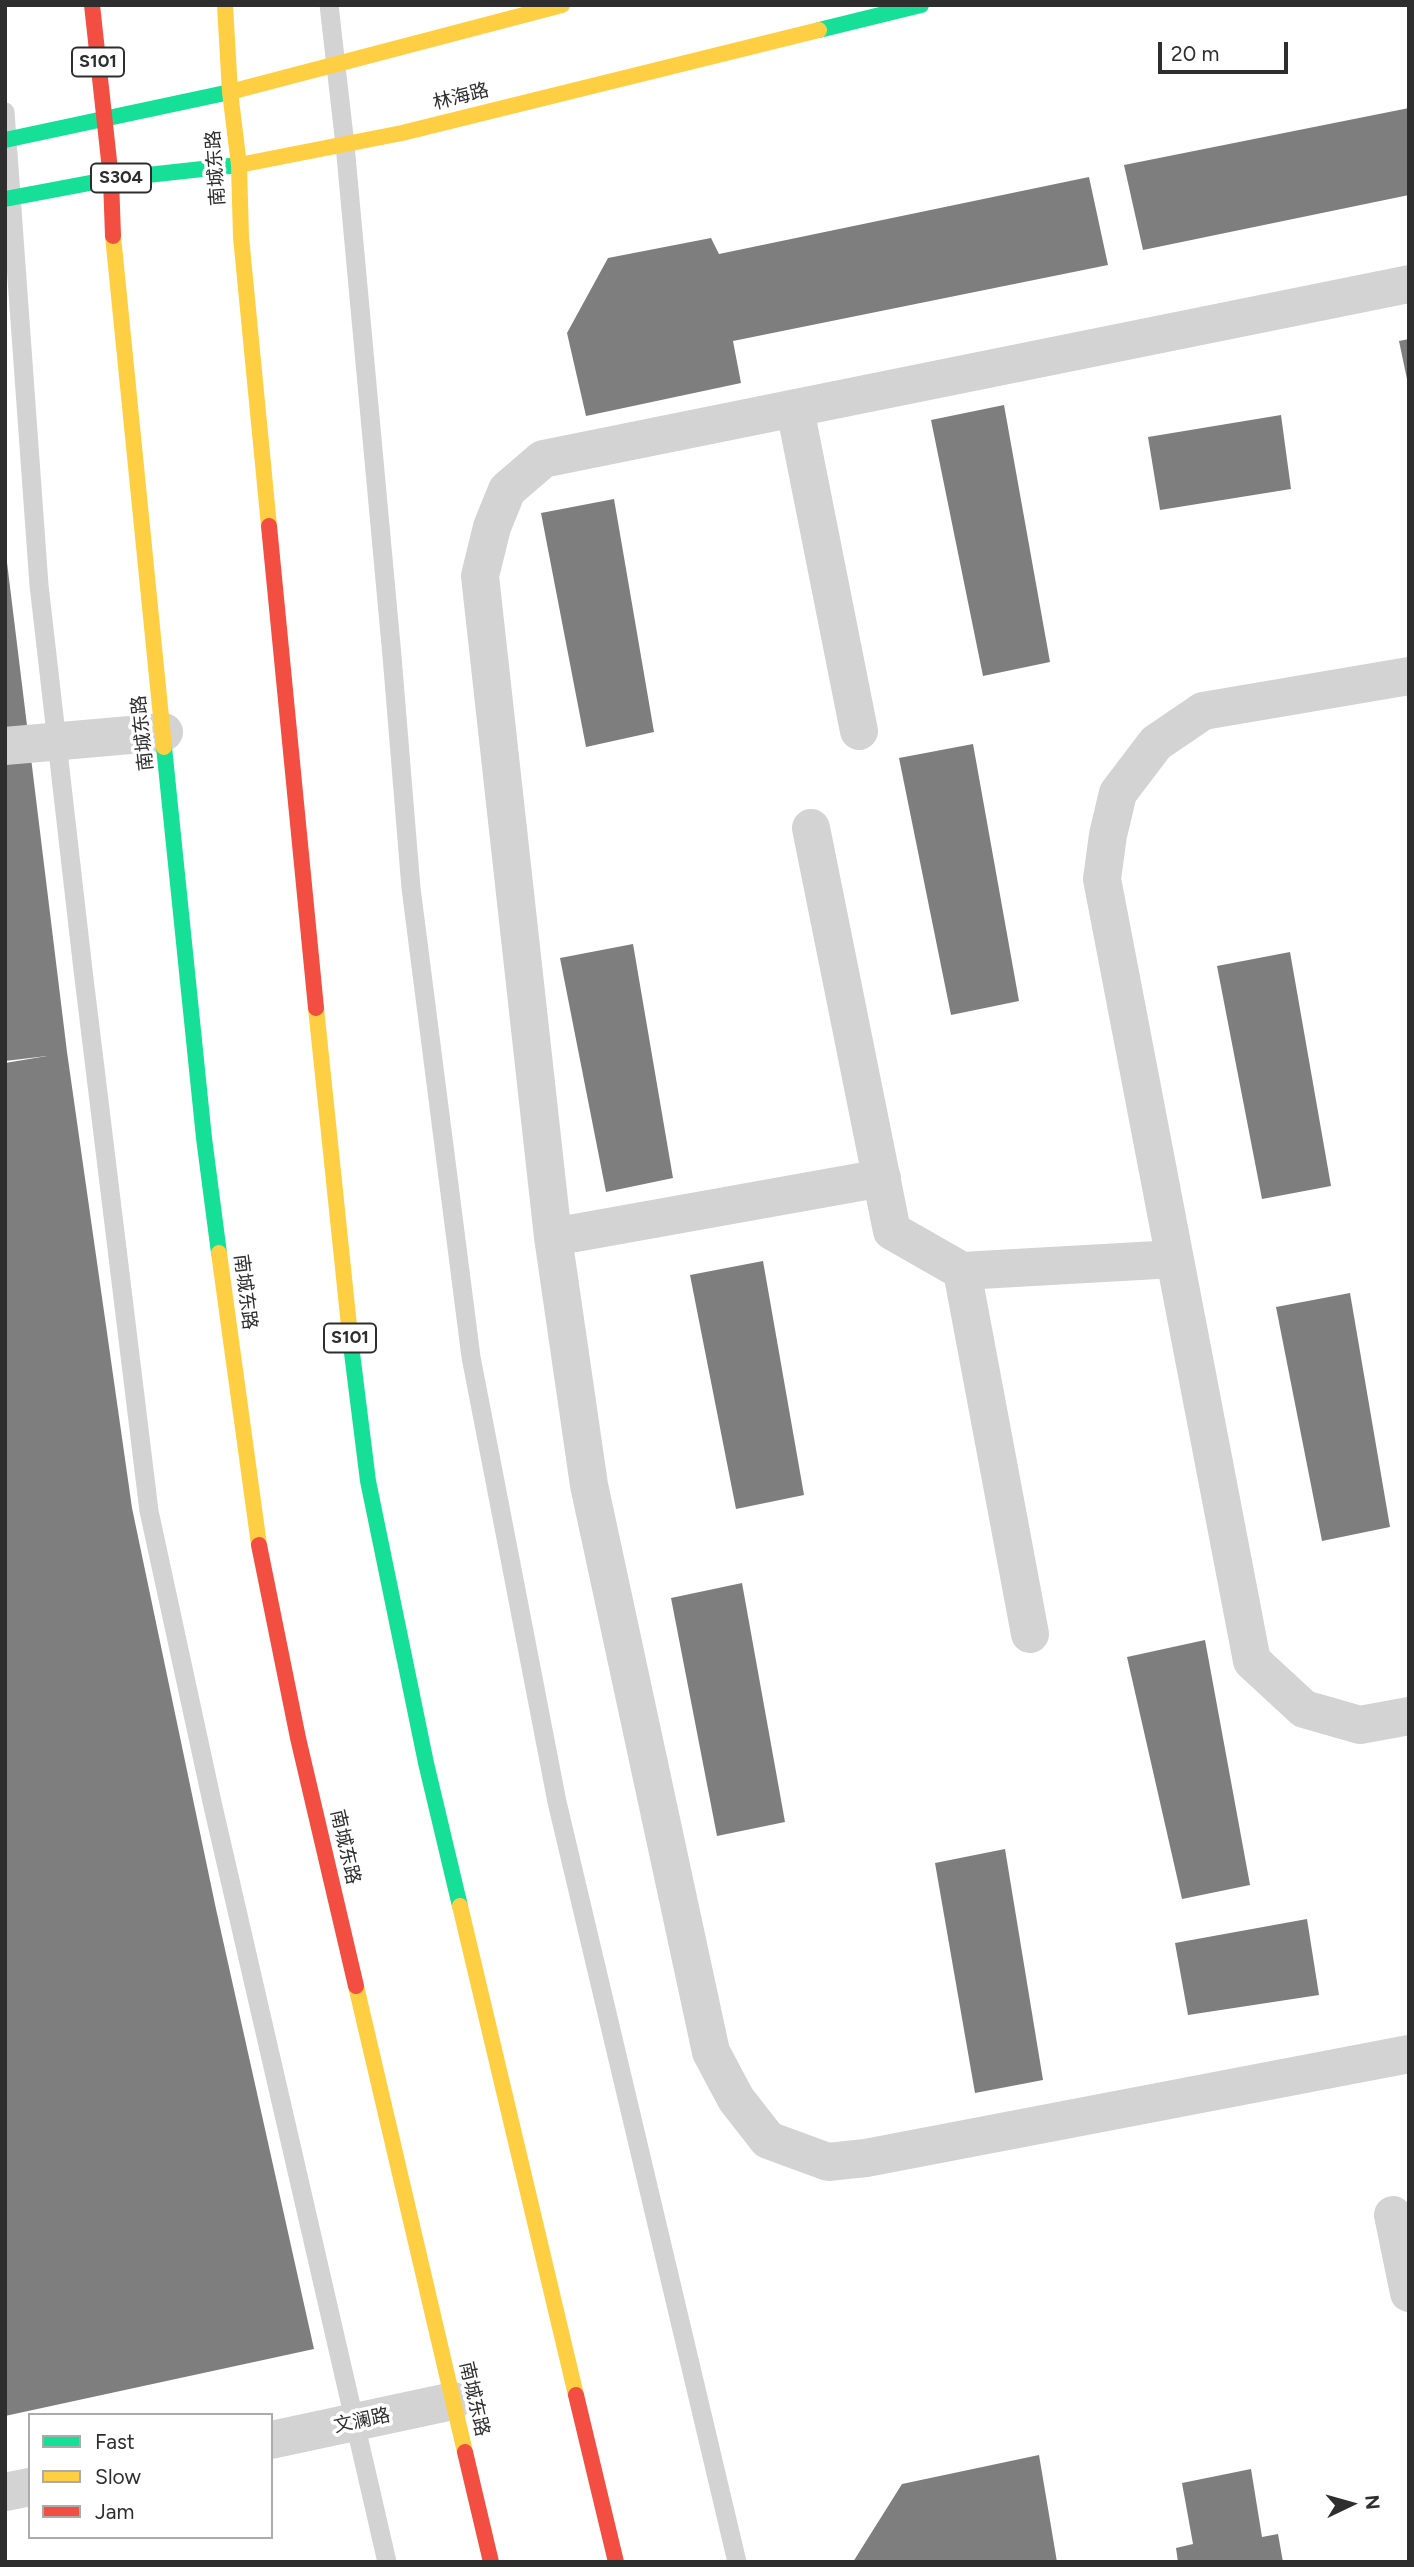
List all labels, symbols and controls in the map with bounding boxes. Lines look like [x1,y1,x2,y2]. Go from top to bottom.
scale bar [1162,28,1292,72]
text: 20 m [1171,41,1219,66]
road number: S101 [72,48,124,76]
street label: 林海路 [431,79,491,115]
street label: 南城东路 [202,129,230,207]
road number: S304 [91,163,151,192]
street label: 南城东路 [128,694,158,772]
street label: 南城东路 [229,1253,261,1331]
road number: S101 [324,1324,376,1352]
street label: 南城东路 [325,1807,365,1887]
street label: 南城东路 [454,2359,494,2439]
street label: 文澜路 [332,2404,392,2438]
legend [28,2413,273,2539]
text: Fast [95,2429,135,2454]
text: Slow [95,2464,141,2489]
north arrow [1316,2469,1386,2539]
text: N [1360,2494,1385,2510]
text: Jam [95,2499,134,2524]

